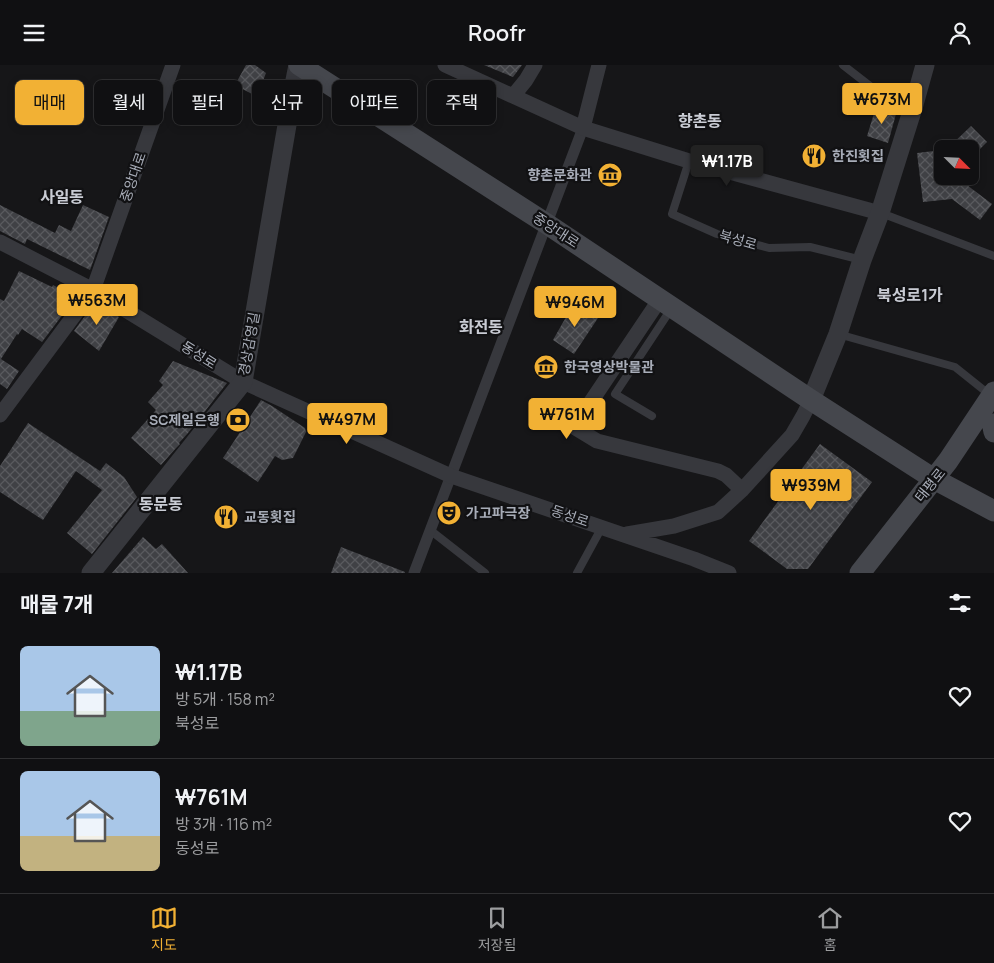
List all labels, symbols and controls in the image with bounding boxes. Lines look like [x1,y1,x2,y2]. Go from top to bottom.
text: Roofr [468,18,526,48]
icon: menu [20,19,48,47]
icon: person [946,19,974,47]
chip: 매매 [15,80,84,125]
chip: 월세 [94,80,163,125]
chip: 필터 [173,80,242,125]
chip: 신규 [252,80,322,125]
chip: 아파트 [332,80,417,125]
chip: 주택 [427,80,496,125]
pin: ₩673M [847,83,917,125]
text: ₩673M [853,88,911,110]
district label: 향촌동 [678,110,722,132]
north arrow [934,140,979,185]
map controls [934,140,979,185]
restaurant icon: 한진횟집 [801,143,827,169]
pin: ₩1.17B [686,145,768,187]
place label: 한진횟집 [832,146,884,165]
street label: 중앙대로 [115,149,150,204]
text: ₩1.17B [701,150,753,172]
museum icon: 향촌문화관 [597,162,623,188]
place label: 향촌문화관 [528,165,592,184]
district label: 사일동 [40,186,84,208]
street label: 중앙대로 [529,208,583,252]
street label: 북성로 [717,225,759,254]
pin: ₩563M [62,283,132,326]
district label: 북성로1가 [877,284,943,306]
pin: ₩946M [540,285,610,328]
text: ₩563M [68,289,126,311]
text: ₩946M [545,291,605,313]
street label: 경상감영길 [234,311,263,377]
district label: 화전동 [459,316,503,338]
street label: 동성로 [178,336,221,373]
museum icon: 한국영상박물관 [533,354,559,380]
place label: 한국영상박물관 [564,357,654,376]
pin: ₩761M [532,397,602,440]
pin: ₩497M [312,403,382,445]
text: ₩761M [539,403,595,425]
bank icon: SC제일은행 [225,407,251,433]
text: ₩497M [318,408,376,430]
place label: SC제일은행 [149,410,220,429]
street label: 태평로 [910,464,949,506]
pin: ₩939M [776,469,846,511]
text: ₩939M [781,474,841,496]
district label: 동문동 [139,493,183,515]
theatre icon: 가고파극장 [436,500,462,526]
street label: 동성로 [549,500,592,531]
place label: 가고파극장 [466,503,531,522]
restaurant icon: 교동횟집 [213,504,239,530]
place label: 교동횟집 [244,507,296,526]
icon: filters [946,589,974,617]
text: 매물 7개 [20,590,93,618]
text: ₩1.17B [175,658,242,686]
icon: home [60,666,120,726]
icon: heart [946,682,974,710]
text: 방 5개 · 158 m² [175,688,275,710]
text: 북성로 [175,712,219,734]
text: ₩761M [175,783,247,811]
icon: home [60,791,120,851]
icon: heart [946,807,974,835]
text: 방 3개 · 116 m² [175,813,272,835]
text: 동성로 [175,837,219,859]
tab: 지도 [150,904,178,954]
tab: 저장됨 [478,904,516,954]
tab: 홈 [816,904,844,954]

